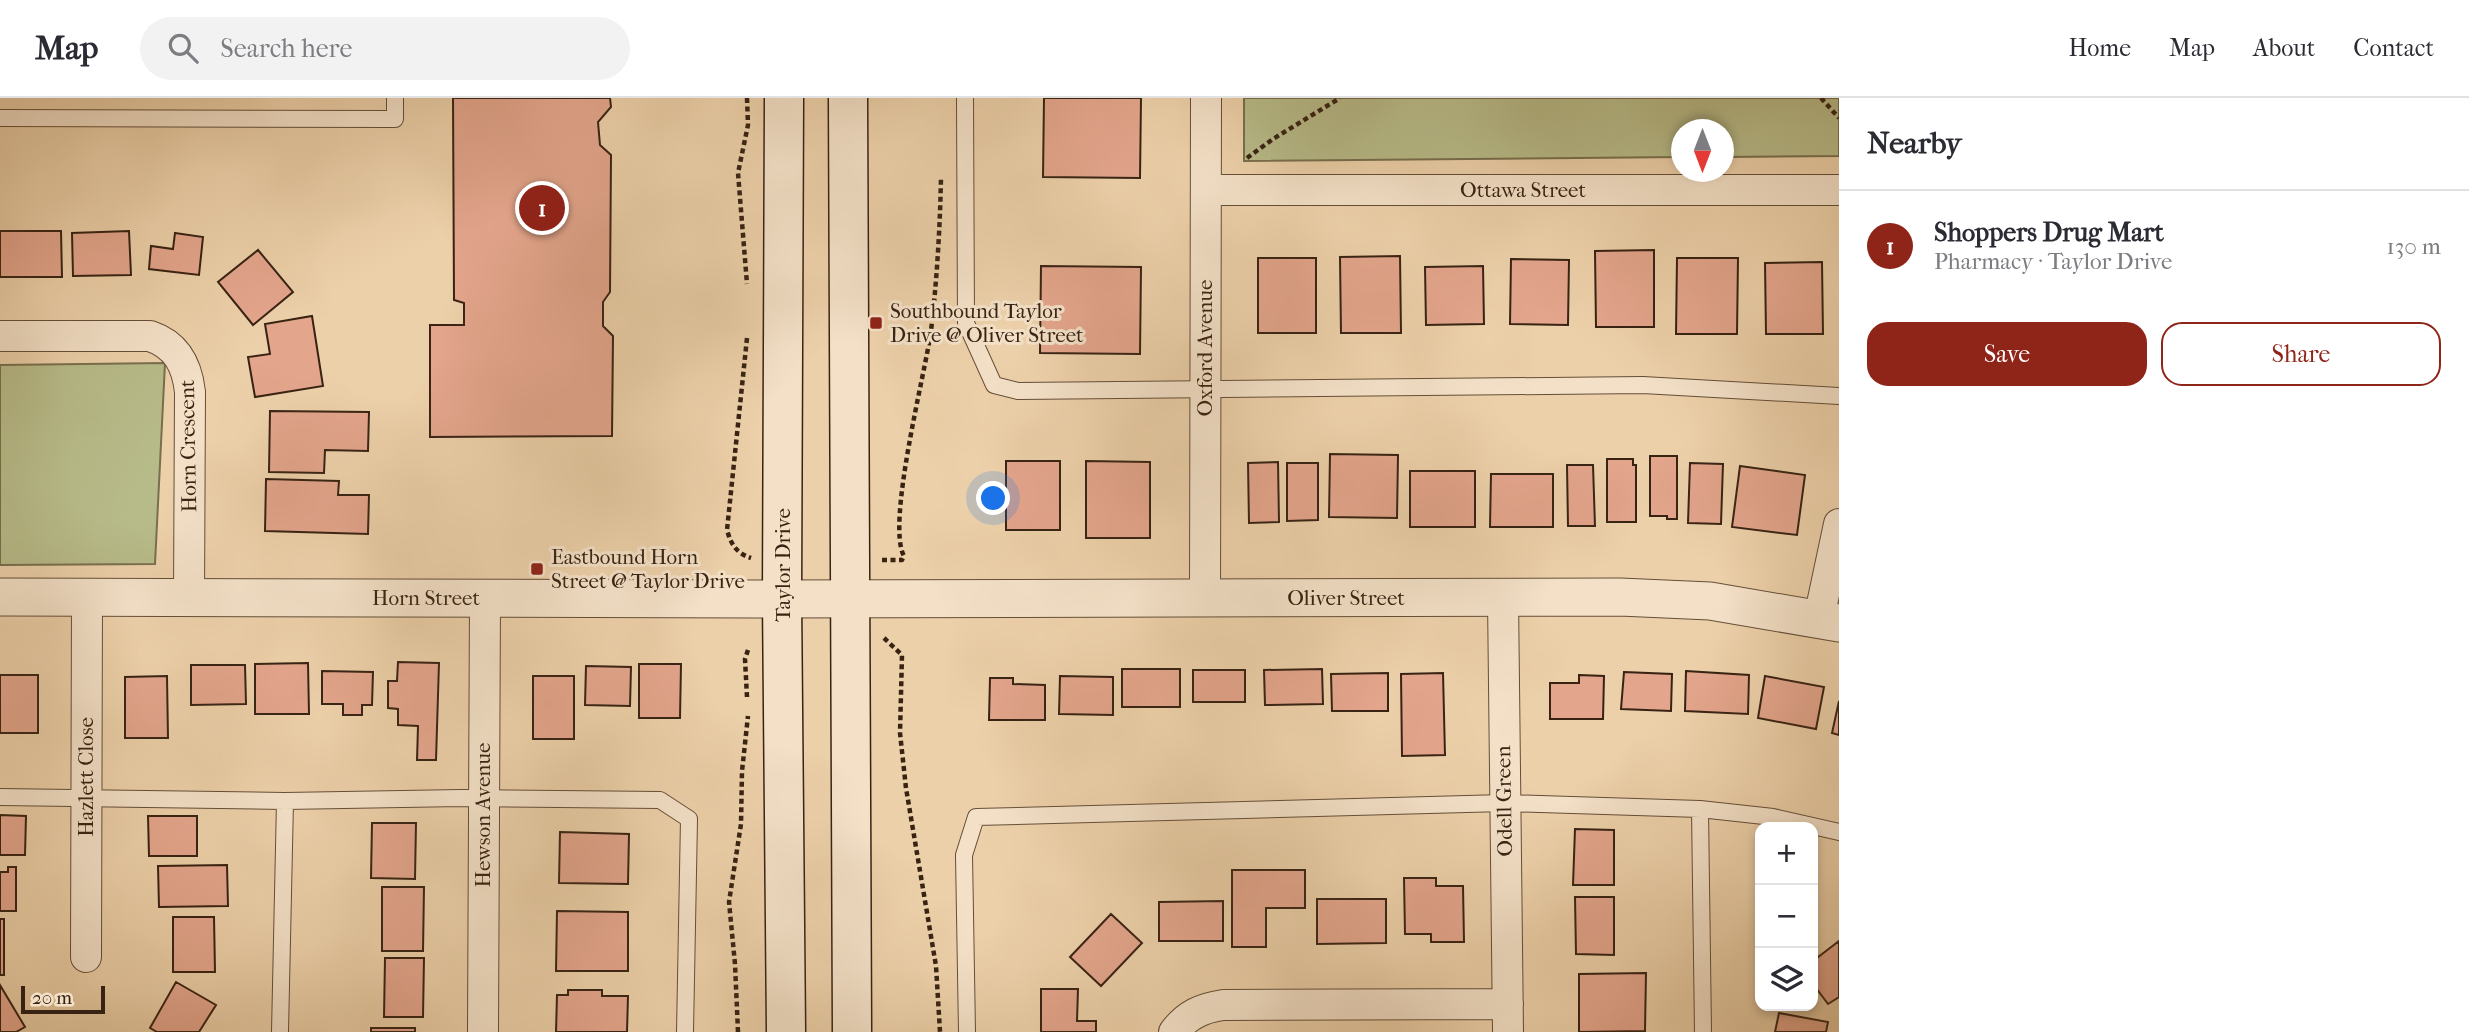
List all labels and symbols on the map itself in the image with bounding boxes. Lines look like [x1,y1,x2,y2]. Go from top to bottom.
north arrow [1671,119,1734,182]
street label: Ottawa Street [1460,178,1586,202]
pin: 1 [519,182,565,234]
street label: Oxford Avenue [1193,279,1217,417]
place label: Southbound Taylor Drive @ Oliver Street [890,299,1084,347]
marker: Southbound Taylor Drive @ Oliver Street [868,315,884,331]
street label: Horn Crescent [175,379,201,513]
your location [976,481,1010,515]
street label: Taylor Drive [771,508,795,622]
place label: Eastbound Horn Street @ Taylor Drive [551,545,745,593]
marker: Eastbound Horn Street @ Taylor Drive [529,561,545,577]
street label: Horn Street [372,586,480,610]
street label: Oliver Street [1287,586,1405,610]
street label: Hazlett Close [74,717,98,837]
street label: Hewson Avenue [471,743,495,887]
street label: Odell Green [1491,745,1517,857]
scale bar [21,983,105,1015]

